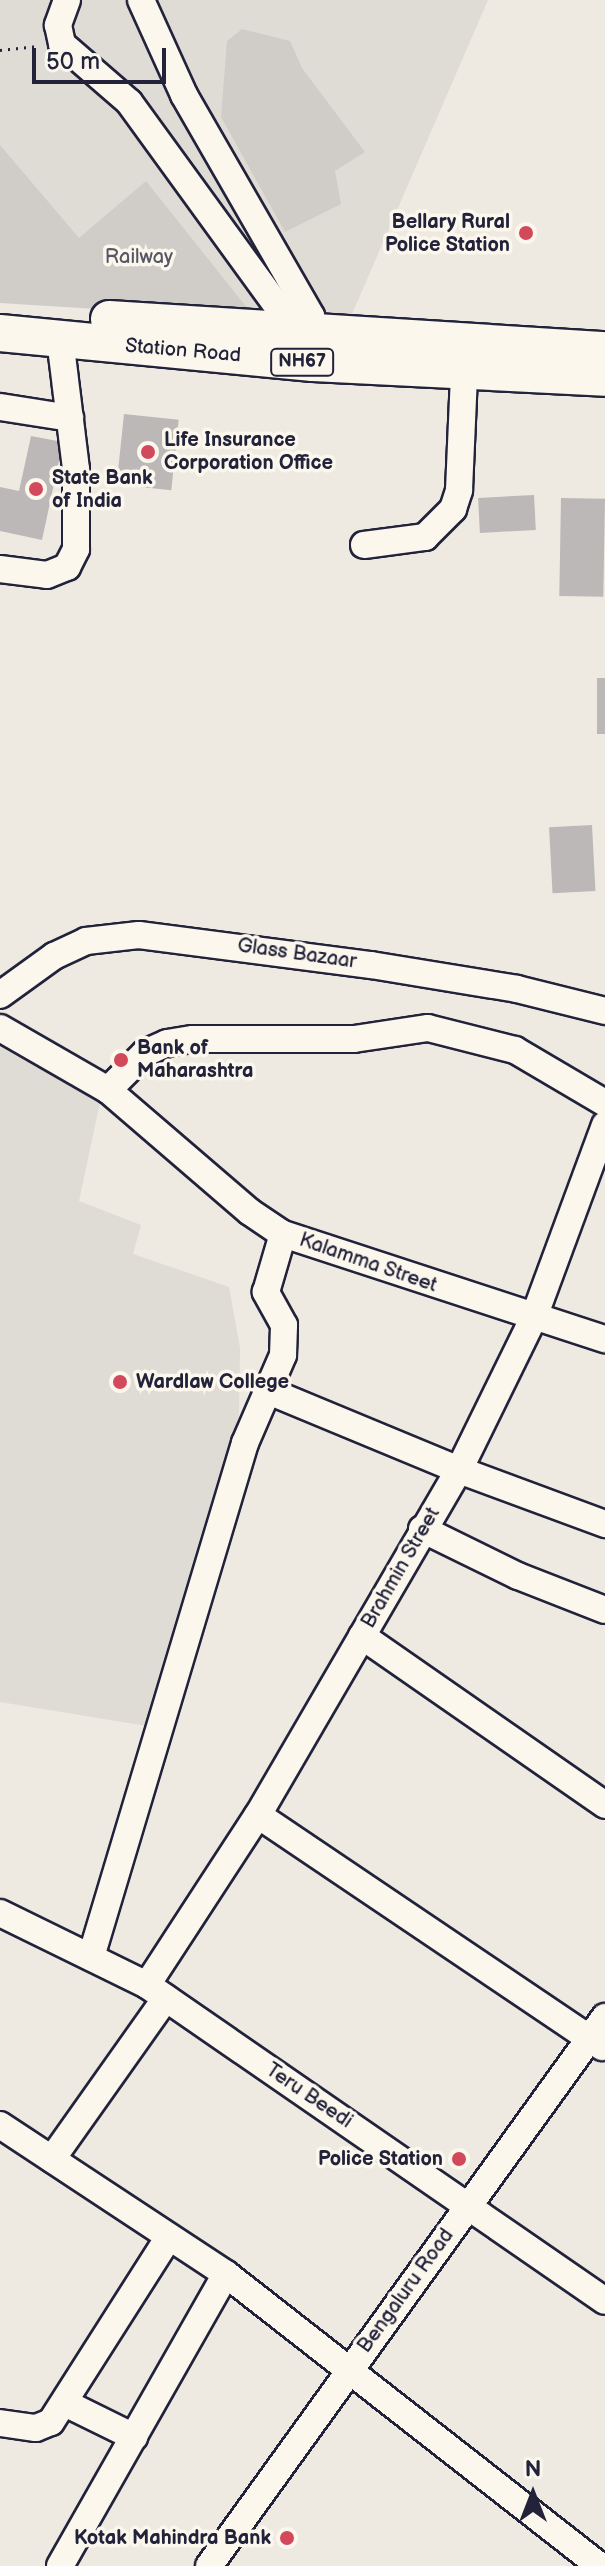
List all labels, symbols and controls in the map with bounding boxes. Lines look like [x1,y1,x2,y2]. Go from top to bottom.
scale bar [36,32,170,82]
text: 50 m [46,47,100,76]
place label: Bellary Rural Police Station [385,210,510,257]
marker: Bellary Rural Police Station [517,224,535,242]
park label: Railway [105,245,173,269]
street label: Station Road [124,334,242,368]
road number: NH67 [270,348,334,376]
place label: Life Insurance Corporation Office [164,428,333,475]
marker: Life Insurance Corporation Office [139,443,157,461]
place label: State Bank of India [52,466,152,513]
marker: State Bank of India [27,480,45,498]
street label: Glass Bazaar [236,934,358,974]
place label: Bank of Maharashtra [137,1036,254,1083]
marker: Bank of Maharashtra [112,1051,130,1069]
street label: Kalamma Street [296,1228,440,1298]
place label: Wardlaw College [136,1370,289,1394]
marker: Wardlaw College [111,1373,129,1391]
street label: Brahmin Street [357,1503,445,1633]
street label: Teru Beedi [261,2058,357,2134]
place label: Police Station [318,2147,443,2171]
marker: Police Station [450,2150,468,2168]
street label: Bengaluru Road [353,2224,459,2358]
north arrow [493,2454,573,2534]
text: N [525,2456,541,2483]
place label: Kotak Mahindra Bank [74,2526,271,2550]
marker: Kotak Mahindra Bank [278,2529,296,2547]

